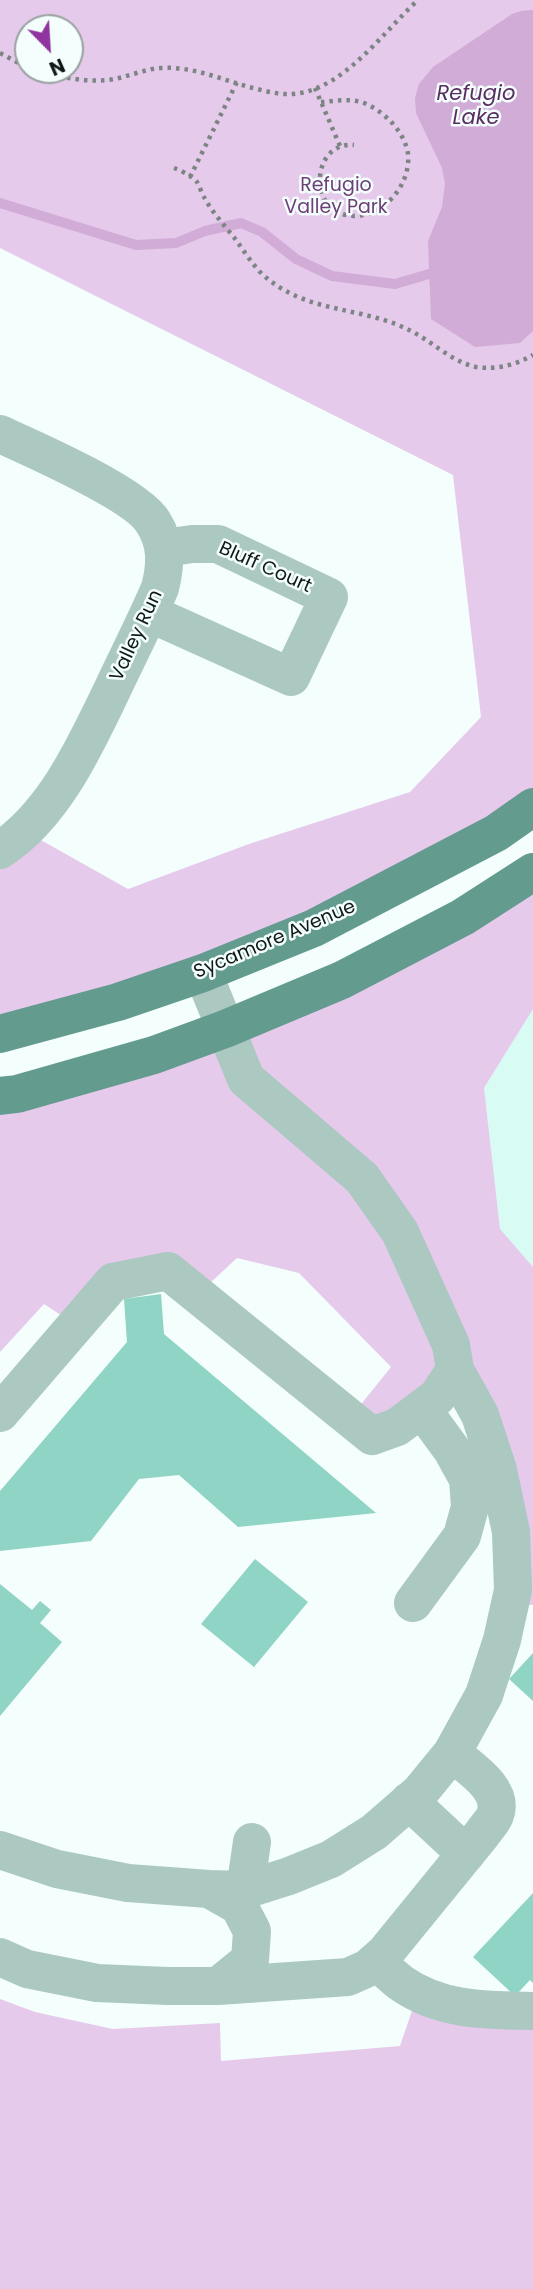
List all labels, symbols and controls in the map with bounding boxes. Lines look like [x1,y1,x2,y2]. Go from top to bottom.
north arrow [14,14,84,84]
text: N [45,52,69,82]
water label: Refugio Lake [437,82,515,132]
park label: Refugio Valley Park [284,175,388,219]
street label: Bluff Court [215,537,315,599]
street label: Valley Run [106,587,168,685]
street label: Sycamore Avenue [191,896,359,984]

